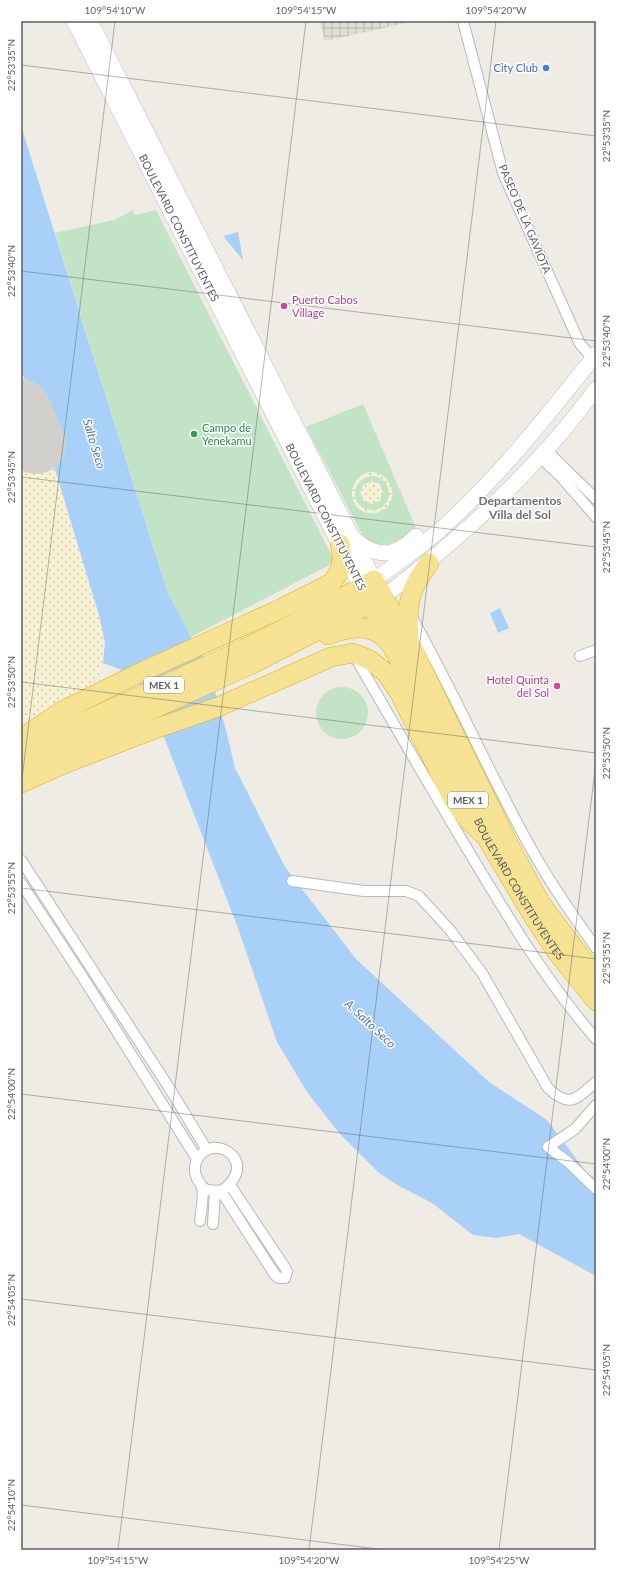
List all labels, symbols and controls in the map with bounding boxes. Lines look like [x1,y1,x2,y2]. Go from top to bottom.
text: 109°54'10"W [85,4,146,16]
text: 109°54'15"W [276,4,337,16]
text: 109°54'20"W [466,4,527,16]
text: 22°53'35"N [5,39,17,91]
place label: City Club [494,61,538,74]
marker: City Club [541,63,551,73]
text: 22°53'35"N [600,110,612,162]
street label: BOULEVARD CONSTITUYENTES [137,152,222,304]
street label: PASEO DE LA GAVIOTA [497,162,555,276]
text: 22°53'40"N [5,245,17,297]
place label: Puerto Cabos Village [292,293,358,319]
marker: Puerto Cabos Village [279,301,289,311]
text: 22°53'40"N [600,315,612,367]
water label: Salto Seco [80,417,109,471]
place label: Campo de Yenekamu [202,421,252,447]
marker: Campo de Yenekamu [189,429,199,439]
street label: BOULEVARD CONSTITUYENTES [284,441,369,593]
text: 22°53'45"N [5,451,17,503]
district label: Departamentos Villa del Sol [478,493,562,522]
text: 22°53'45"N [600,521,612,573]
text: 22°53'50"N [5,656,17,708]
place label: Hotel Quinta del Sol [487,673,549,699]
road number: MEX 1 [144,677,184,693]
marker: Hotel Quinta del Sol [552,681,562,691]
text: 22°53'50"N [600,727,612,779]
road number: MEX 1 [448,792,488,808]
street label: BOULEVARD CONSTITUYENTES [472,816,567,962]
text: 22°53'55"N [5,862,17,914]
text: 22°53'55"N [600,932,612,984]
water label: A. Salto Seco [341,995,399,1051]
text: 22°54'00"N [5,1068,17,1120]
text: 22°54'00"N [600,1138,612,1190]
text: 22°54'05"N [5,1274,17,1326]
text: 22°54'05"N [600,1344,612,1396]
text: 22°54'10"N [5,1479,17,1531]
text: 109°54'15"W [88,1554,149,1566]
text: 109°54'20"W [279,1554,340,1566]
text: 109°54'25"W [469,1554,530,1566]

